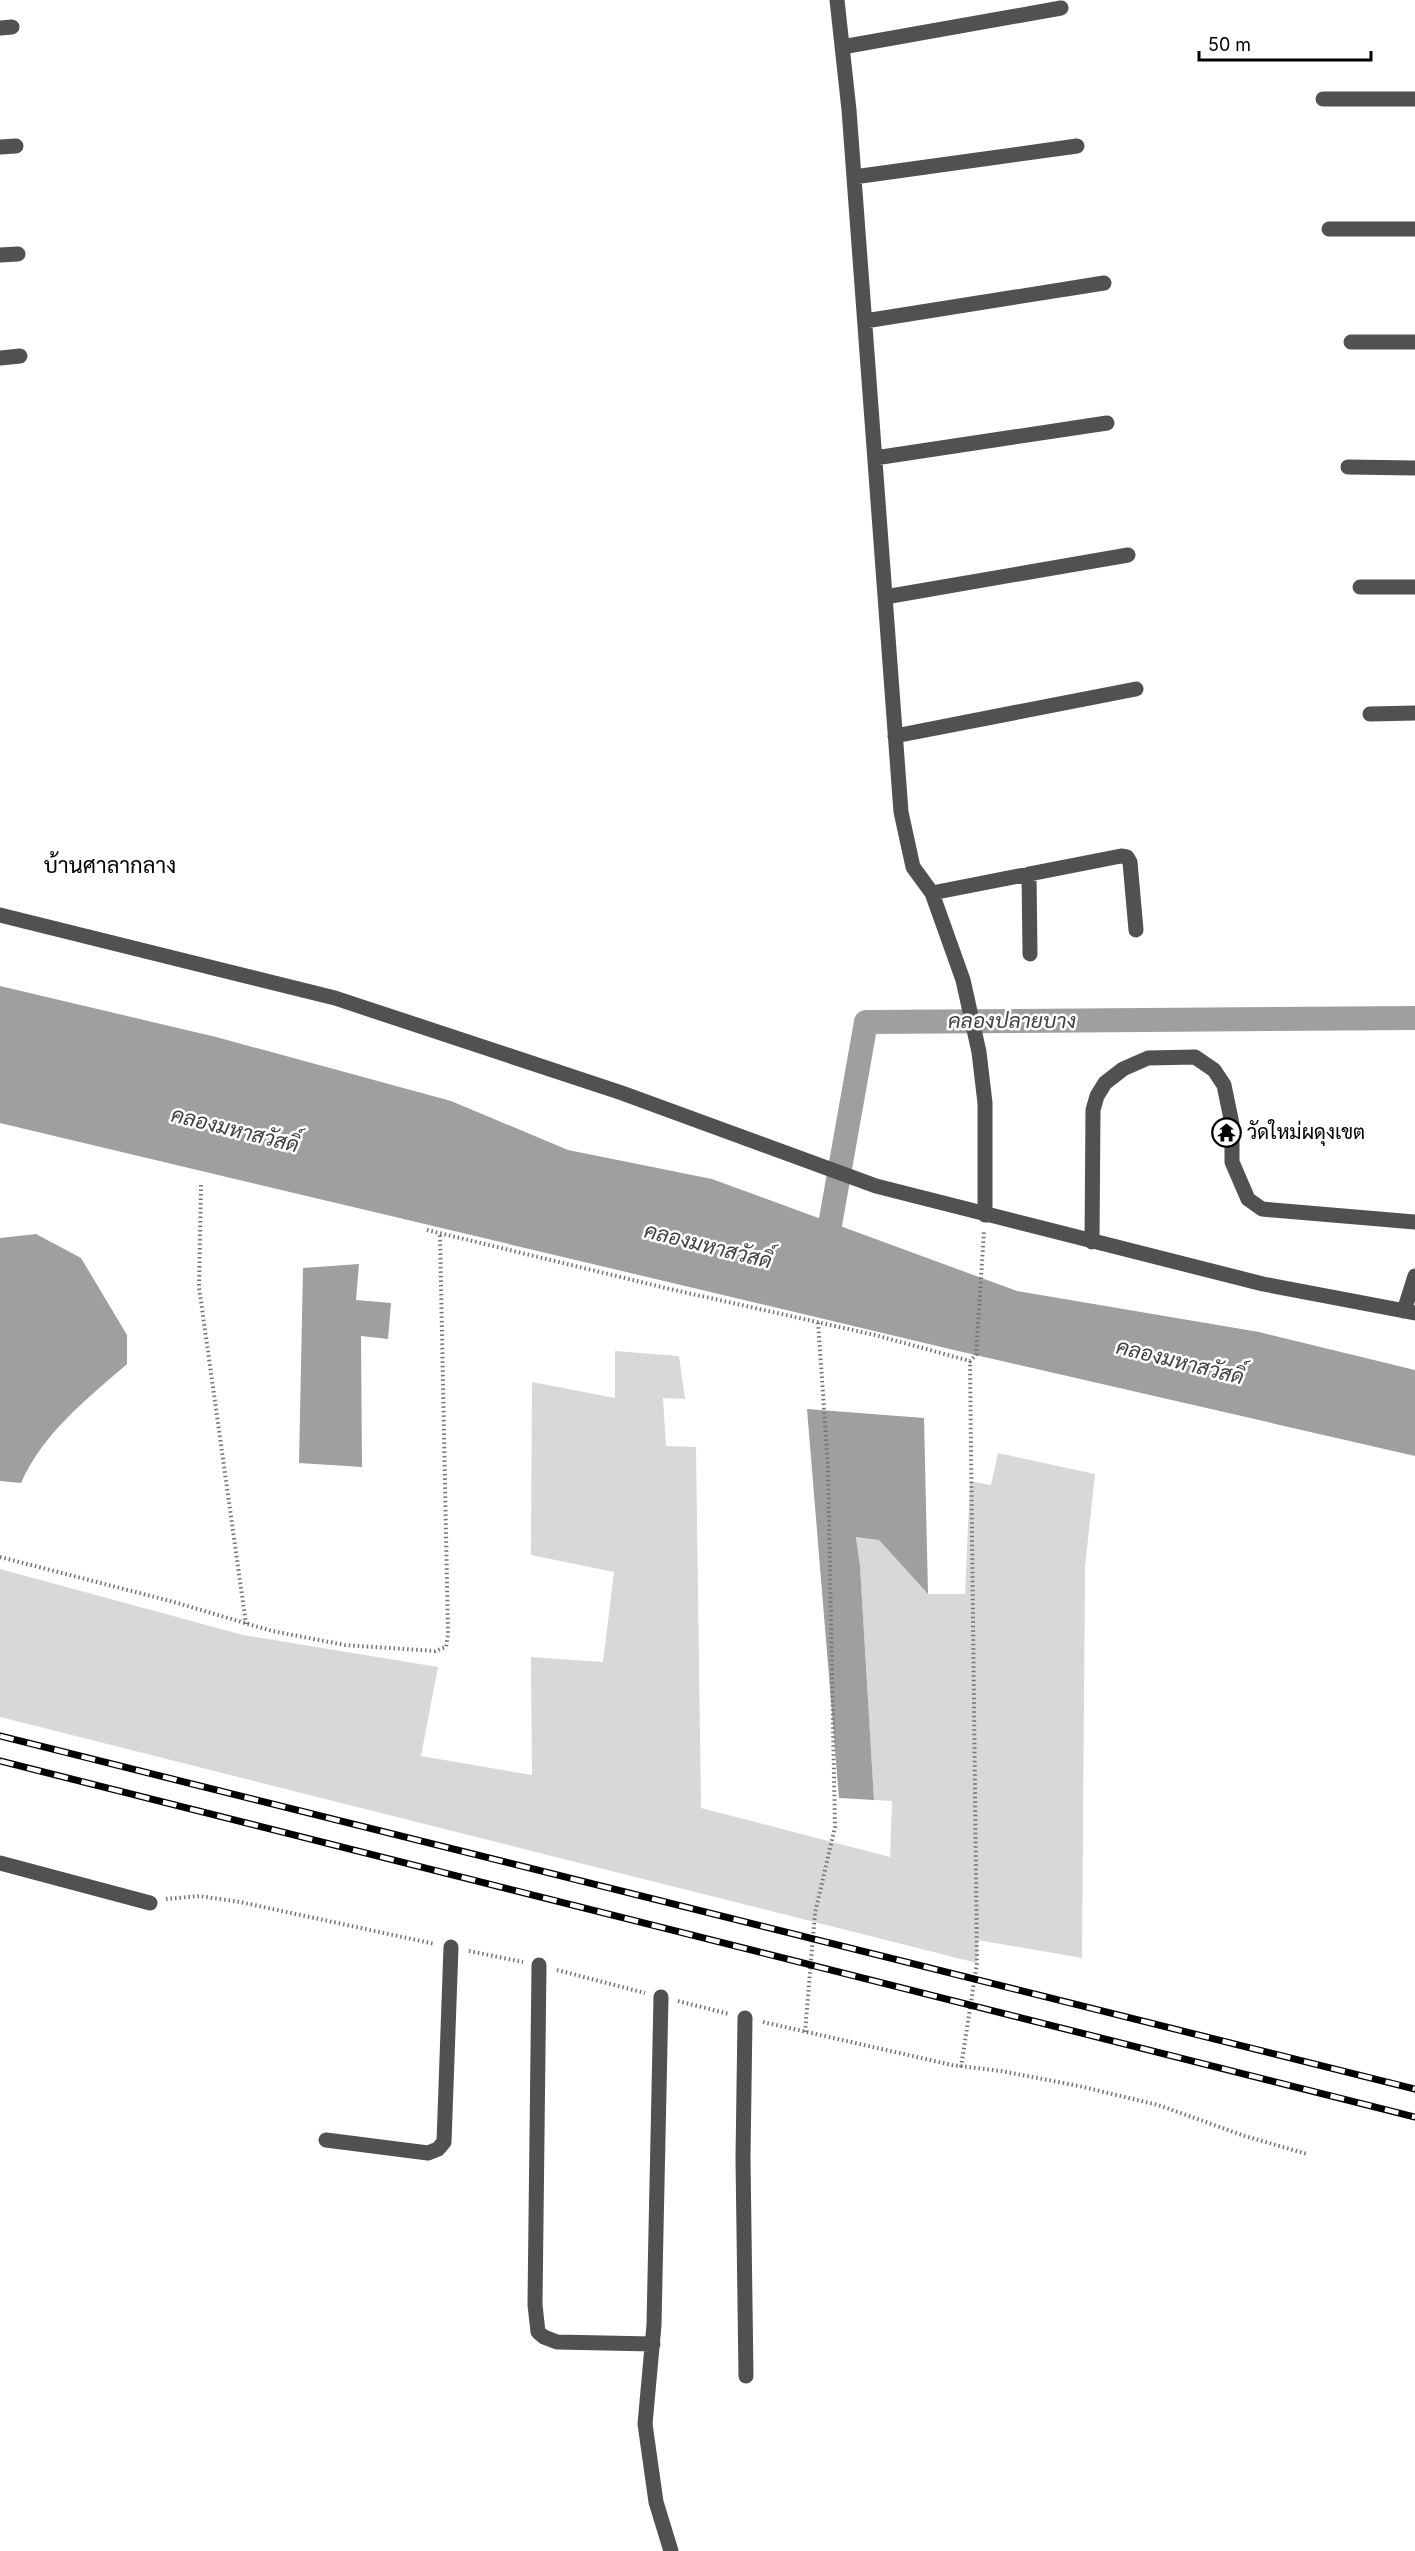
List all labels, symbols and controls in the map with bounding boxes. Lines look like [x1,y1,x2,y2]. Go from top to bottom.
scale bar [1199,24,1372,62]
text: 50 m [1208,34,1251,55]
district label: บ้านศาลากลาง [44,851,176,878]
water label: คลองปลายบาง [948,1008,1076,1033]
water label: คลองมหาสวัสดิ์ [169,1095,307,1158]
temple icon: วัดใหม่ผดุงเขต [1210,1116,1242,1148]
place label: วัดใหม่ผดุงเขต [1247,1119,1365,1146]
water label: คลองมหาสวัสดิ์ [642,1211,780,1274]
water label: คลองมหาสวัสดิ์ [1114,1327,1252,1390]

